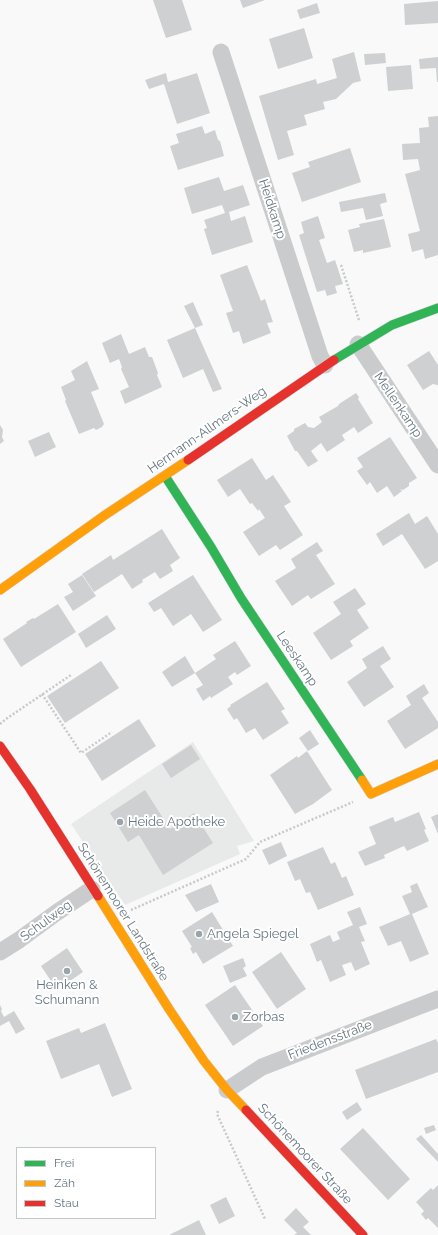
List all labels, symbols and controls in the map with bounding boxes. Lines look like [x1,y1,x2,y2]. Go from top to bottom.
street label: Heidkamp [255,177,289,241]
street label: Mellenkamp [371,369,425,441]
street label: Hermann-Allmers-Weg [145,383,269,477]
street label: Leeskamp [273,629,321,689]
place label: Heide Apotheke [128,814,225,830]
marker: Heide Apotheke [115,817,125,827]
street label: Schönemoorer Landstraße [74,840,172,984]
street label: Schulweg [17,897,75,945]
place label: Angela Spiegel [207,926,299,942]
marker: Angela Spiegel [194,929,204,939]
marker: Heinken & Schumann [62,966,72,976]
place label: Heinken & Schumann [35,977,99,1008]
place label: Zorbas [243,1009,285,1025]
marker: Zorbas [230,1012,240,1022]
street label: Friedensstraße [286,1017,374,1063]
street label: Schönemoorer Straße [254,1101,356,1207]
legend [16,1147,156,1219]
text: Frei [54,1156,74,1170]
text: Zäh [54,1176,75,1190]
text: Stau [54,1196,79,1210]

